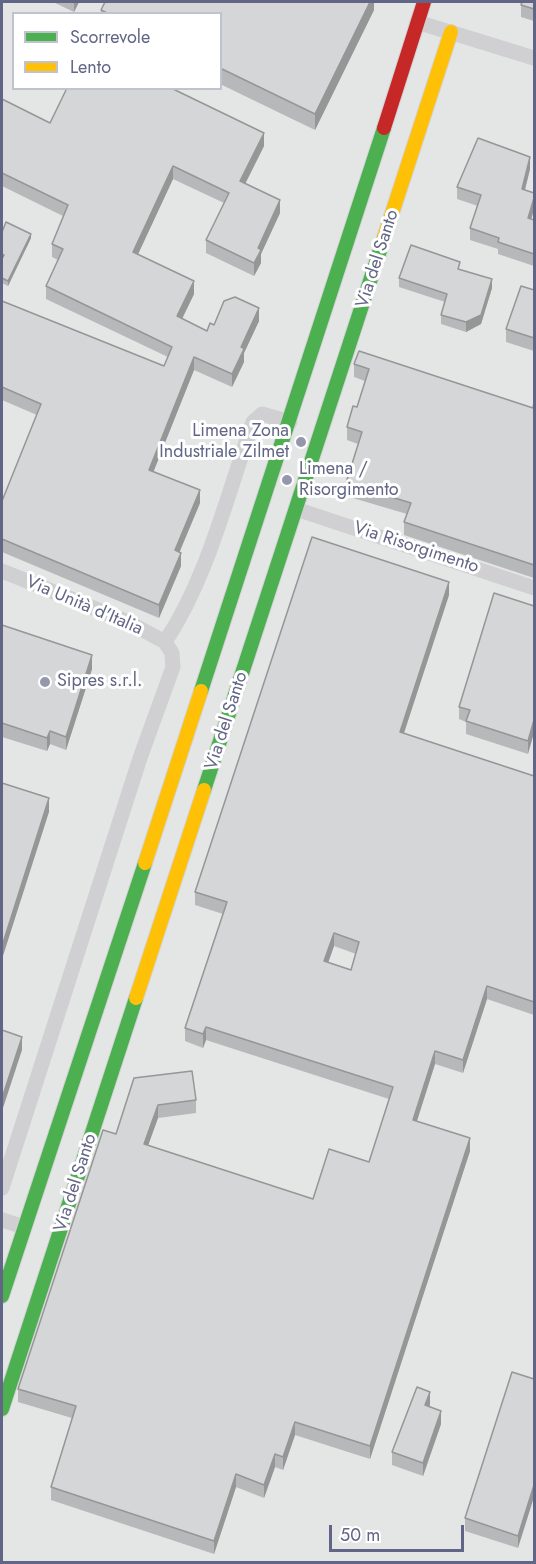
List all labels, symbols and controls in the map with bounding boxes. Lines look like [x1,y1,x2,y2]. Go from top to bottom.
legend [12,12,222,90]
text: Scorrevole [70,24,150,50]
text: Lento [70,54,111,80]
street label: Via del Santo [352,207,404,311]
place label: Limena Zona Industriale Zilmet [159,421,289,464]
marker: Limena Zona Industriale Zilmet [294,435,308,449]
place label: Limena / Risorgimento [299,459,399,502]
marker: Limena / Risorgimento [280,473,294,487]
street label: Via Risorgimento [351,518,481,578]
street label: Via Unità d'Italia [22,572,146,640]
street label: Via del Santo [201,669,253,773]
place label: Sipres s.r.l. [57,671,142,693]
marker: Sipres s.r.l. [38,675,52,689]
street label: Via del Santo [50,1131,102,1235]
scale bar [332,1513,467,1551]
text: 50 m [340,1522,380,1548]

